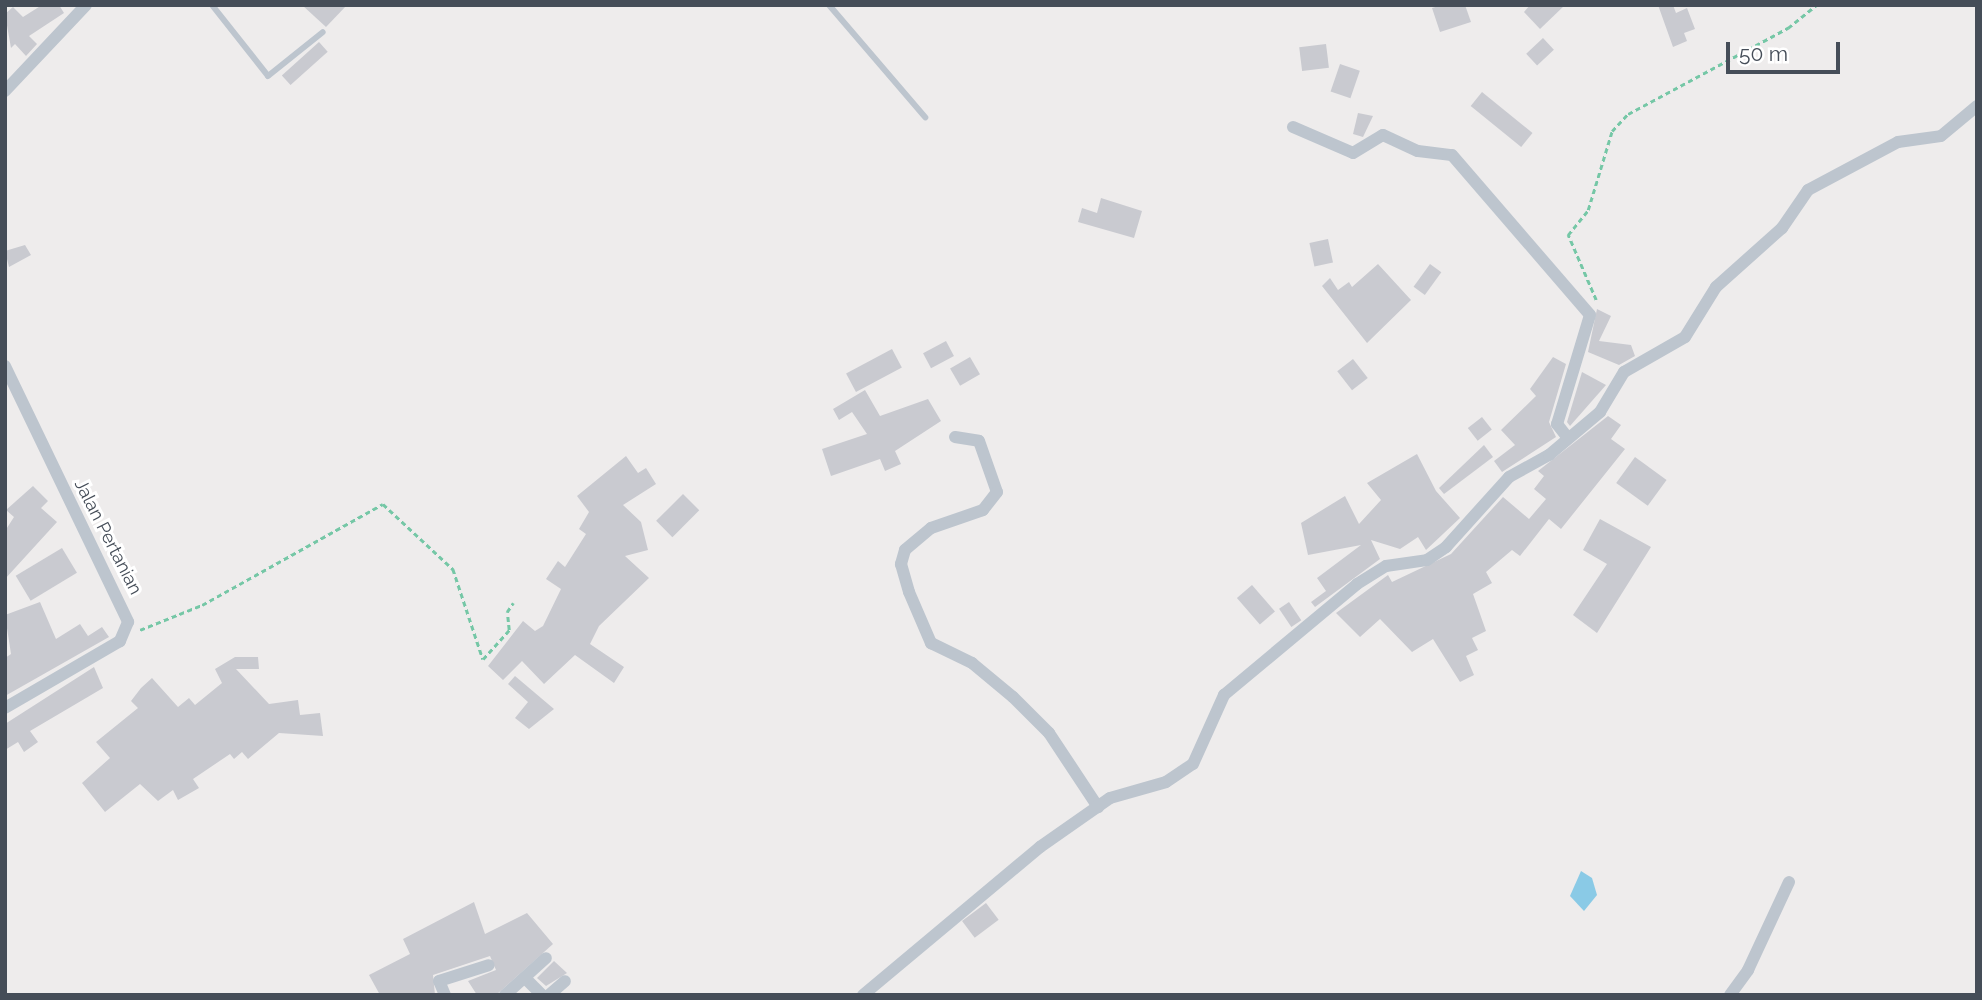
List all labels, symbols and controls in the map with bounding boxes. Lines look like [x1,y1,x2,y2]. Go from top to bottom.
scale bar [1730,28,1844,72]
text: 50 m [1739,41,1788,66]
street label: Jalan Pertanian [70,476,146,598]

